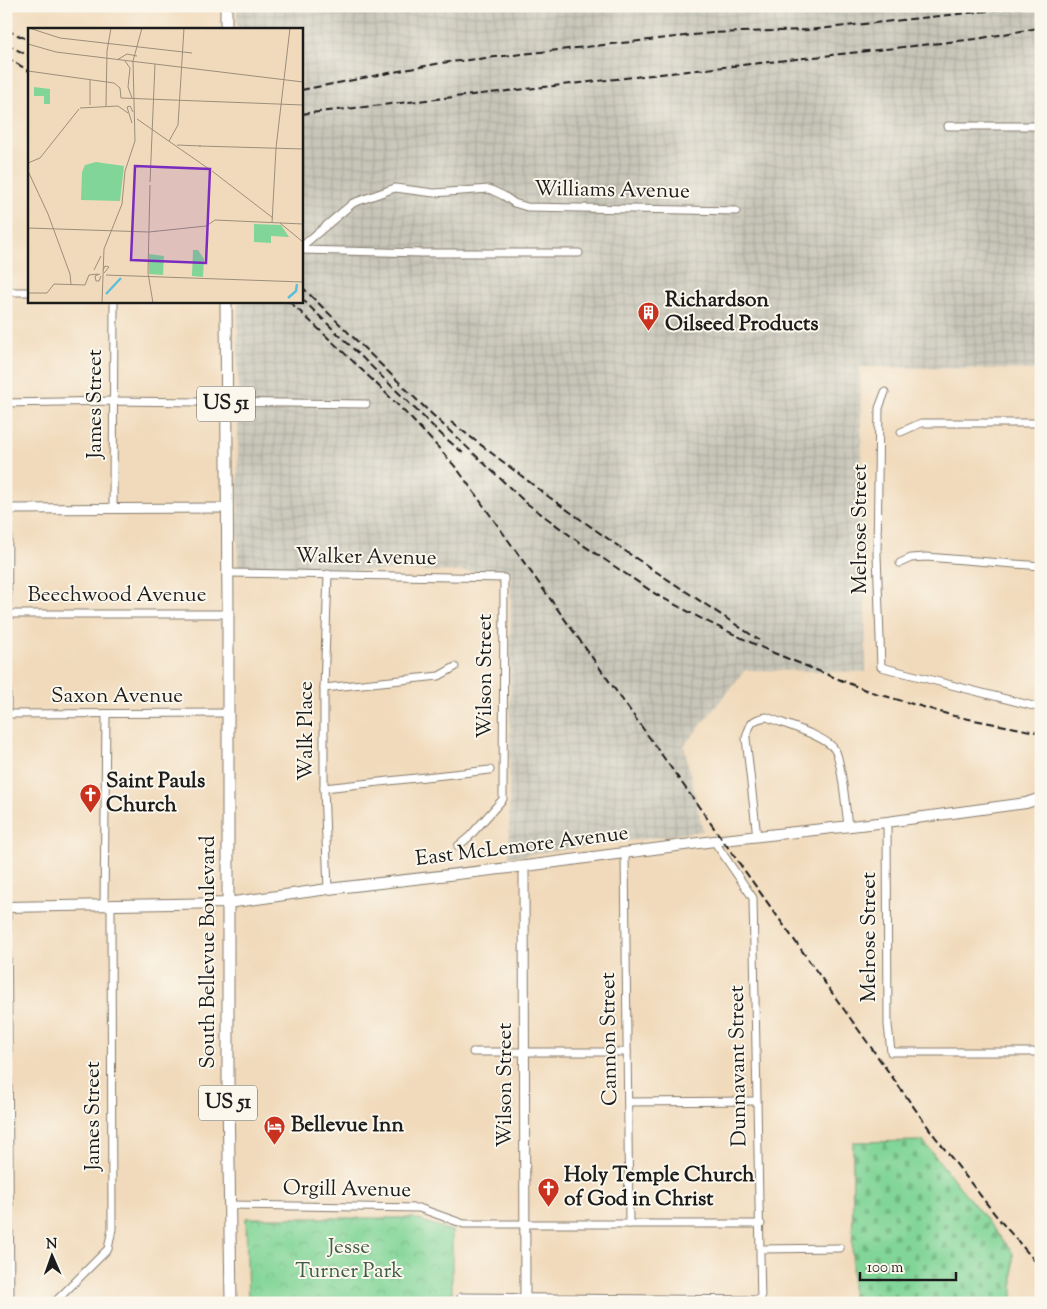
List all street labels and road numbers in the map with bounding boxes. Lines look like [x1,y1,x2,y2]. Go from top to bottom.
street label: Williams Avenue [534,175,690,207]
street label: James Street [81,349,111,460]
road number: US 51 [197,386,255,422]
street label: Melrose Street [846,464,876,594]
street label: Walker Avenue [295,542,437,574]
street label: Beechwood Avenue [28,581,206,611]
street label: Wilson Street [471,614,501,738]
street label: Walk Place [292,681,322,781]
street label: Saxon Avenue [51,682,183,712]
street label: East McLemore Avenue [414,819,630,875]
street label: South Bellevue Boulevard [194,835,224,1069]
street label: Melrose Street [855,872,885,1002]
street label: Cannon Street [594,972,626,1106]
street label: Dunnavant Street [723,985,755,1147]
street label: Wilson Street [491,1023,521,1147]
street label: James Street [79,1061,109,1172]
road number: US 51 [199,1086,257,1120]
street label: Orgill Avenue [283,1174,411,1206]

